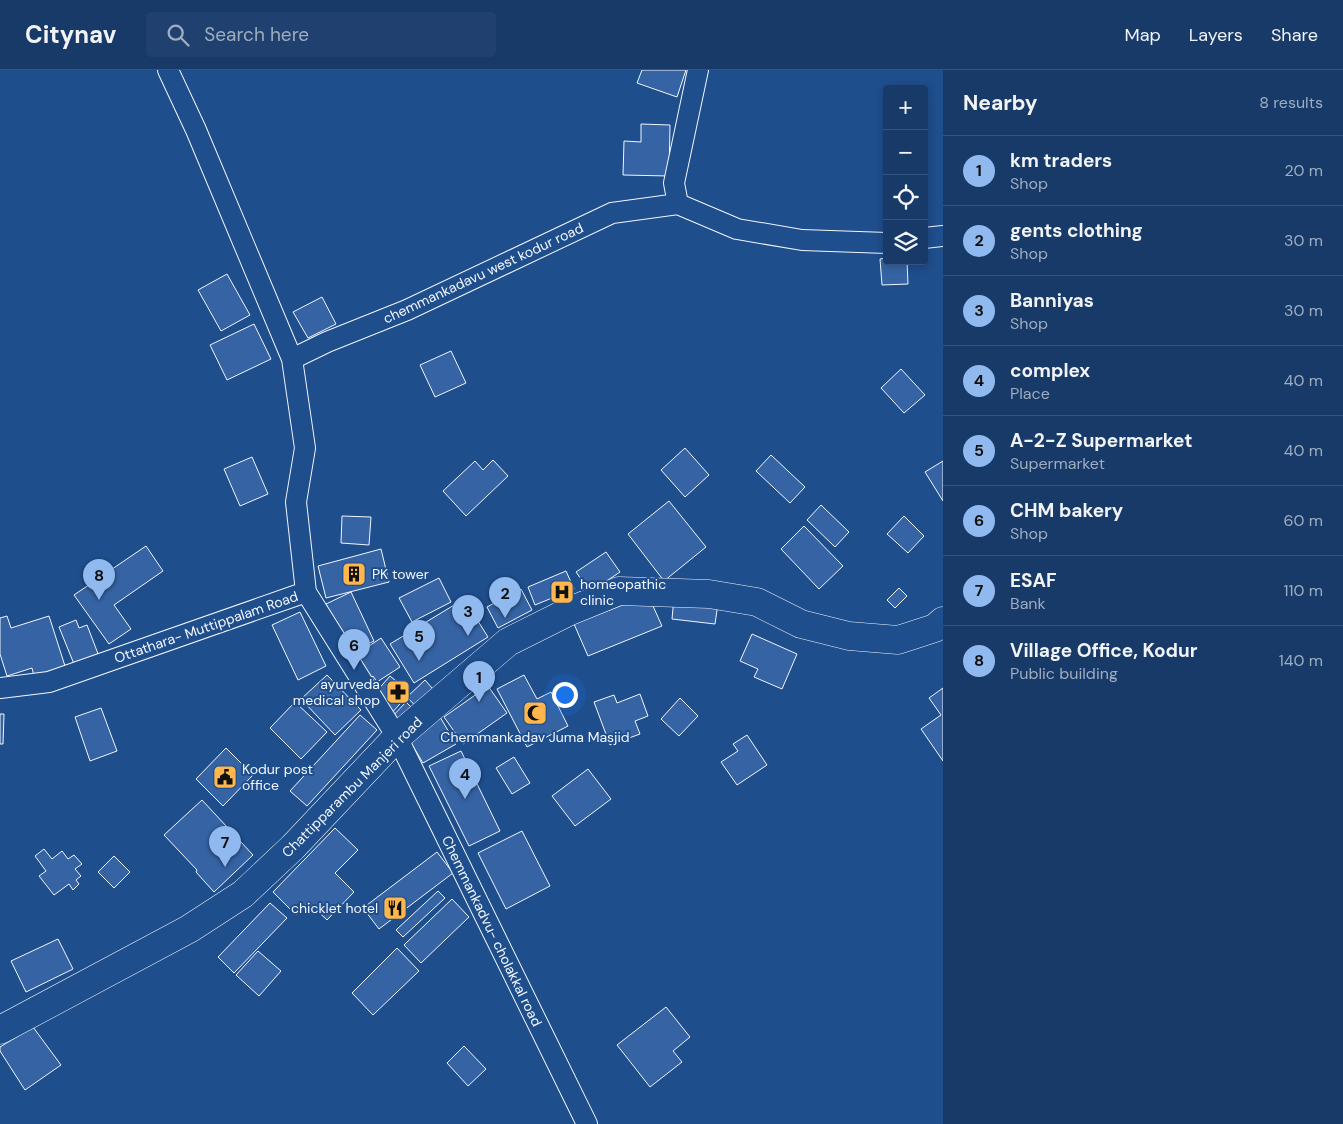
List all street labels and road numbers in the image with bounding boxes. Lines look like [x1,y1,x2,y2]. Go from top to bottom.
street label: chemmankadavu west kodur road [380,219,586,327]
street label: Ottathara- Muttippalam Road [112,587,300,667]
street label: Chattipparambu Manjeri road [278,713,426,861]
street label: Chemmankadvu- cholakkal road [438,833,546,1029]

